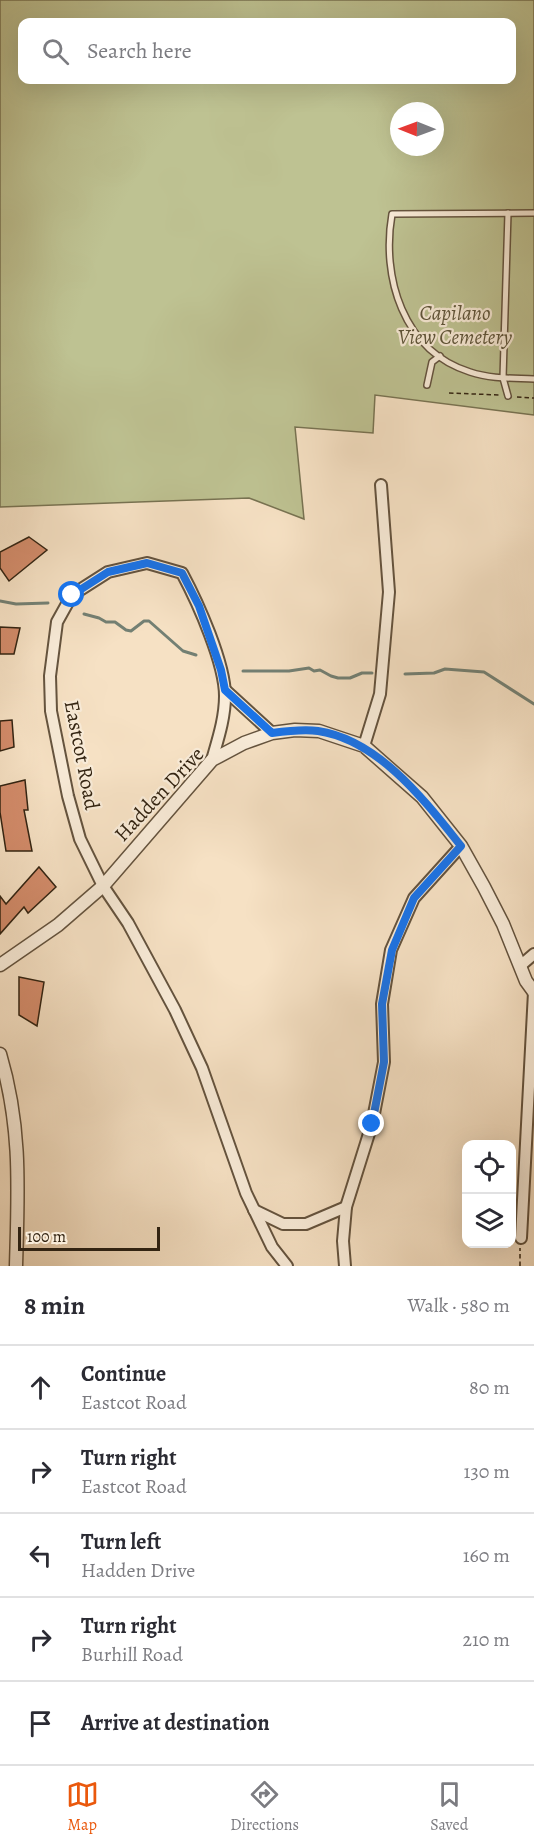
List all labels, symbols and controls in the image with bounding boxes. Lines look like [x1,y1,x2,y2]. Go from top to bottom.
search box [18,18,516,84]
icon: search [39,35,72,68]
text: Search here [87,36,192,66]
north arrow [390,102,444,156]
park label: Capilano View Cemetery [398,299,512,351]
route start [58,581,84,607]
street label: Eastcot Road [58,698,106,813]
street label: Hadden Drive [108,741,210,847]
route end [358,1110,384,1136]
map controls [462,1140,516,1248]
button: locate [462,1140,516,1194]
button: layers [462,1194,516,1248]
scale bar [18,1224,160,1252]
text: 100 m [27,1226,66,1248]
text: 8 min [24,1288,85,1323]
text: Walk · 580 m [407,1292,510,1319]
text: Continue [81,1359,166,1389]
icon: ahead [24,1371,57,1404]
text: 80 m [469,1374,510,1401]
text: Eastcot Road [81,1389,187,1416]
text: Turn right [81,1443,177,1473]
icon: right [24,1455,57,1488]
text: 130 m [464,1458,510,1485]
text: Eastcot Road [81,1473,187,1500]
text: Turn left [81,1527,161,1557]
icon: left [24,1539,57,1572]
text: 160 m [463,1542,510,1569]
text: Hadden Drive [81,1557,195,1584]
text: Turn right [81,1611,177,1641]
icon: right [24,1623,57,1656]
text: 210 m [462,1626,510,1653]
text: Burhill Road [81,1641,183,1668]
icon: arrive [24,1707,57,1740]
text: Arrive at destination [81,1708,270,1738]
tab: Map [66,1778,99,1836]
tab: Directions [230,1778,299,1836]
tab: Saved [430,1778,468,1836]

